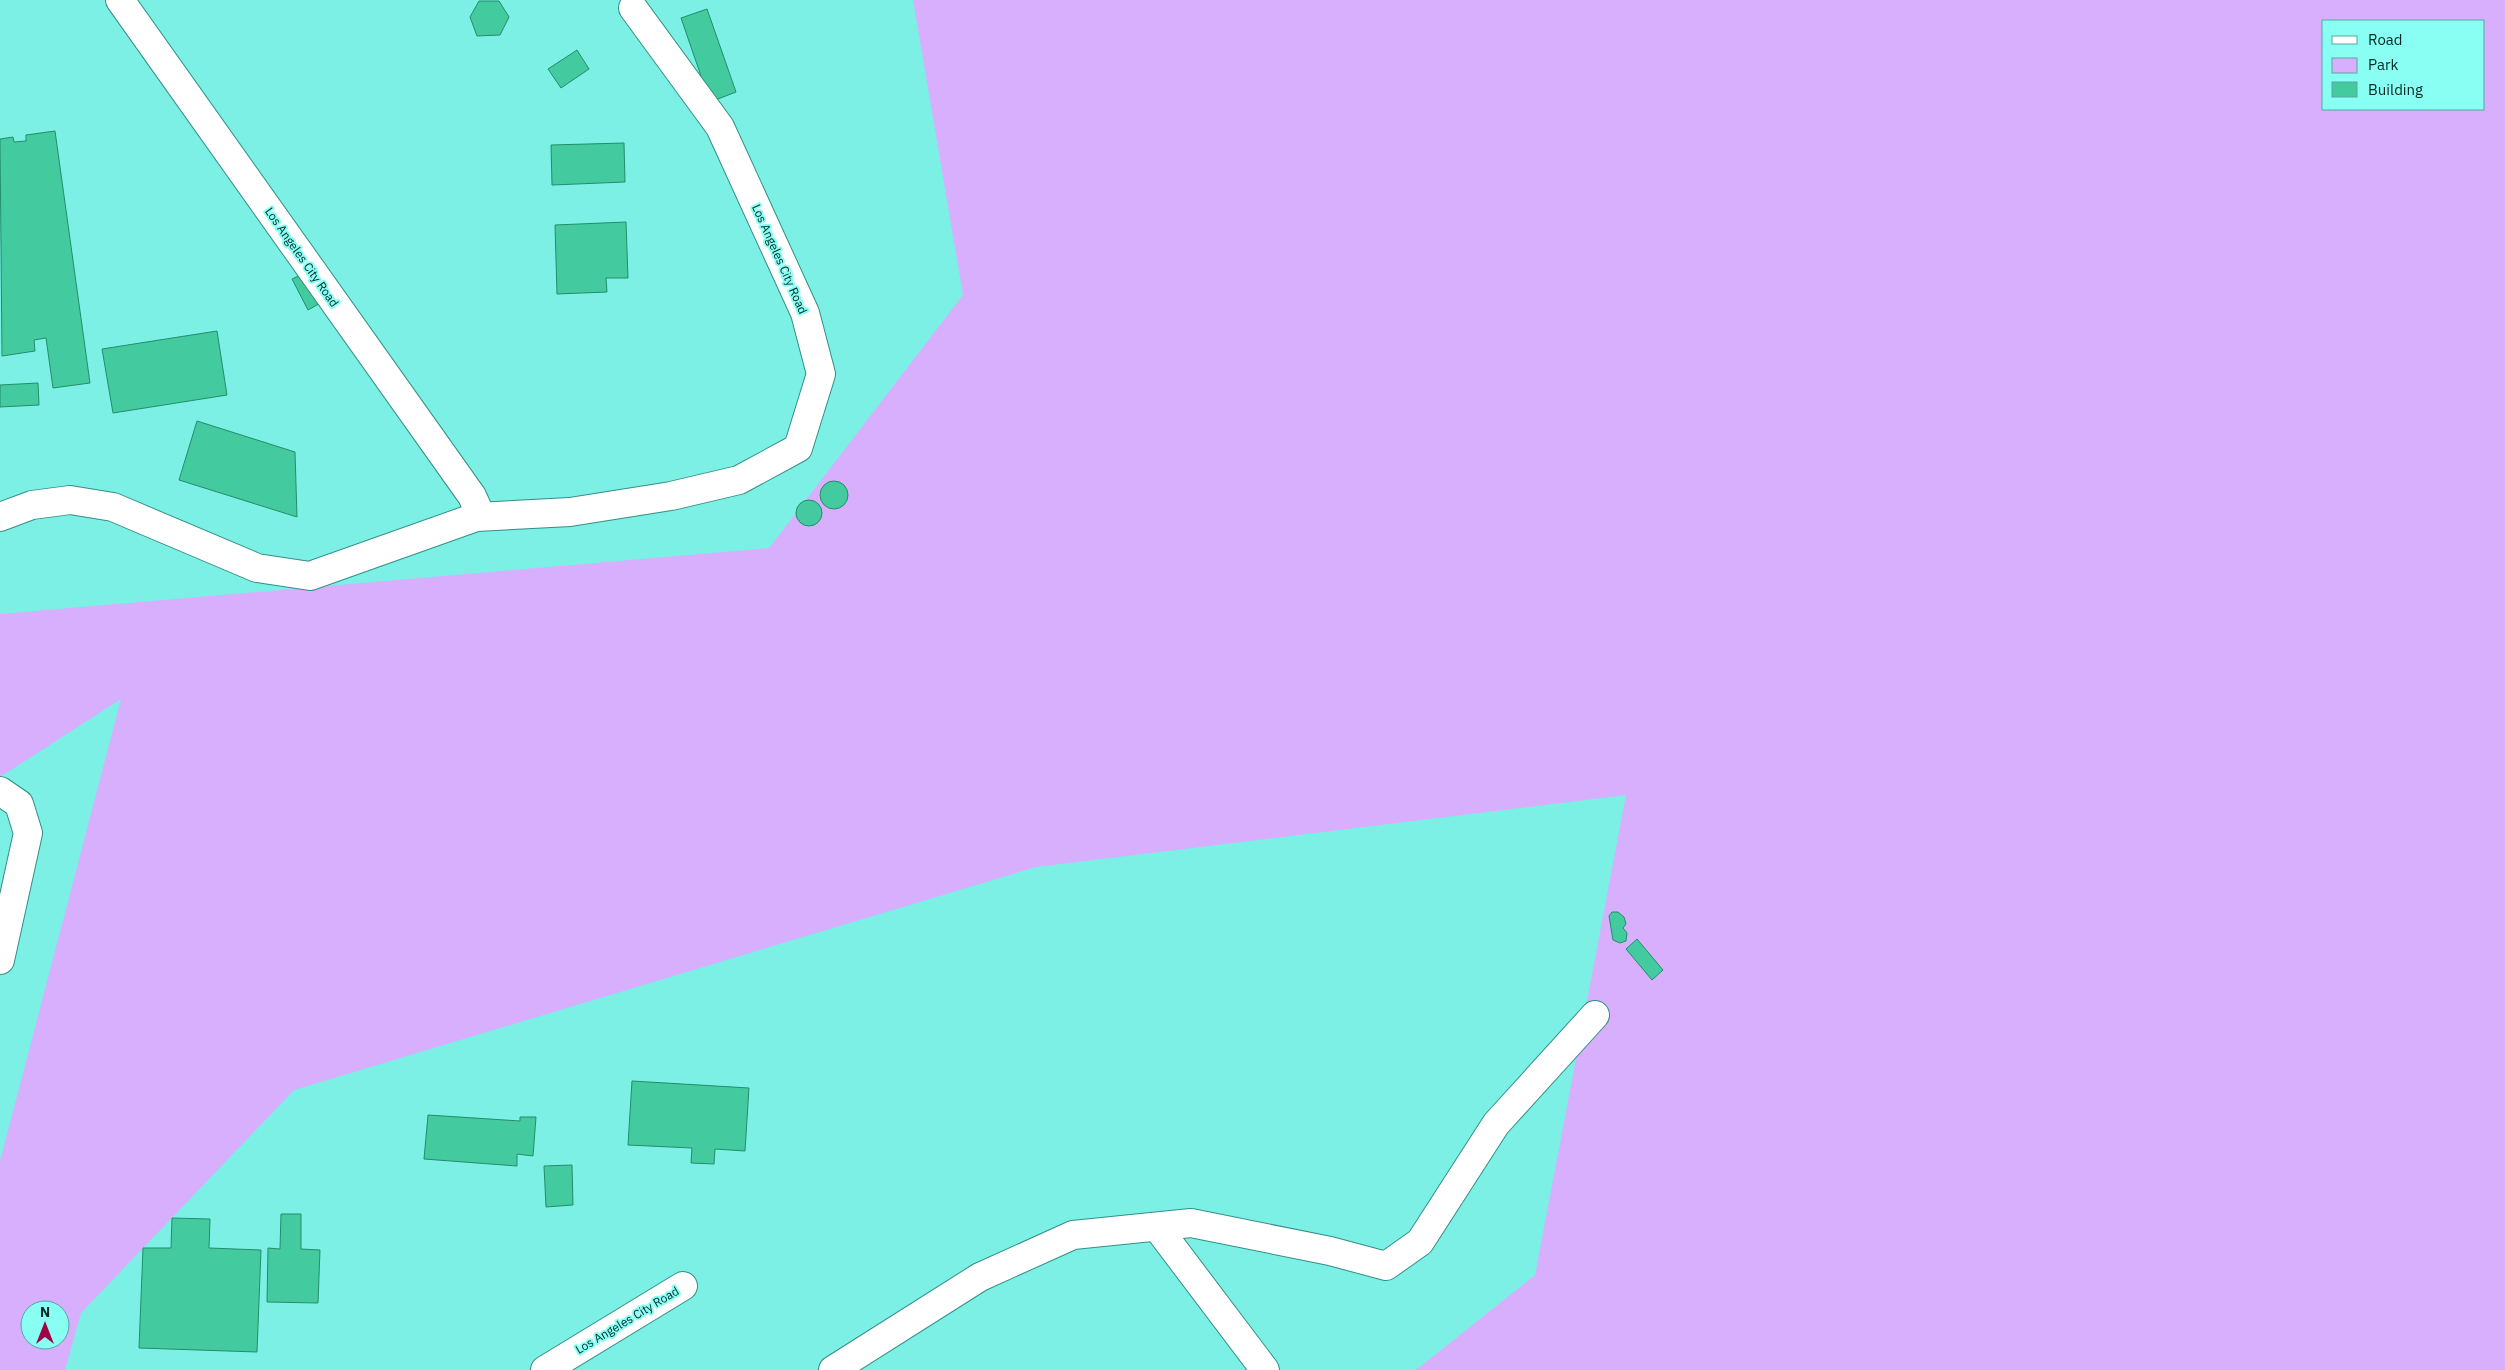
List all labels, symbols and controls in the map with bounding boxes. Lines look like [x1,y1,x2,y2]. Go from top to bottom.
legend [2322,20,2485,110]
text: Road [2368,30,2403,49]
text: Park [2368,55,2398,74]
text: Building [2368,80,2423,99]
street label: Los Angeles City Road [749,202,811,316]
street label: Los Angeles City Road [262,204,342,310]
street label: Los Angeles City Road [572,1283,682,1357]
north arrow [20,1300,70,1350]
text: N [40,1303,50,1321]

